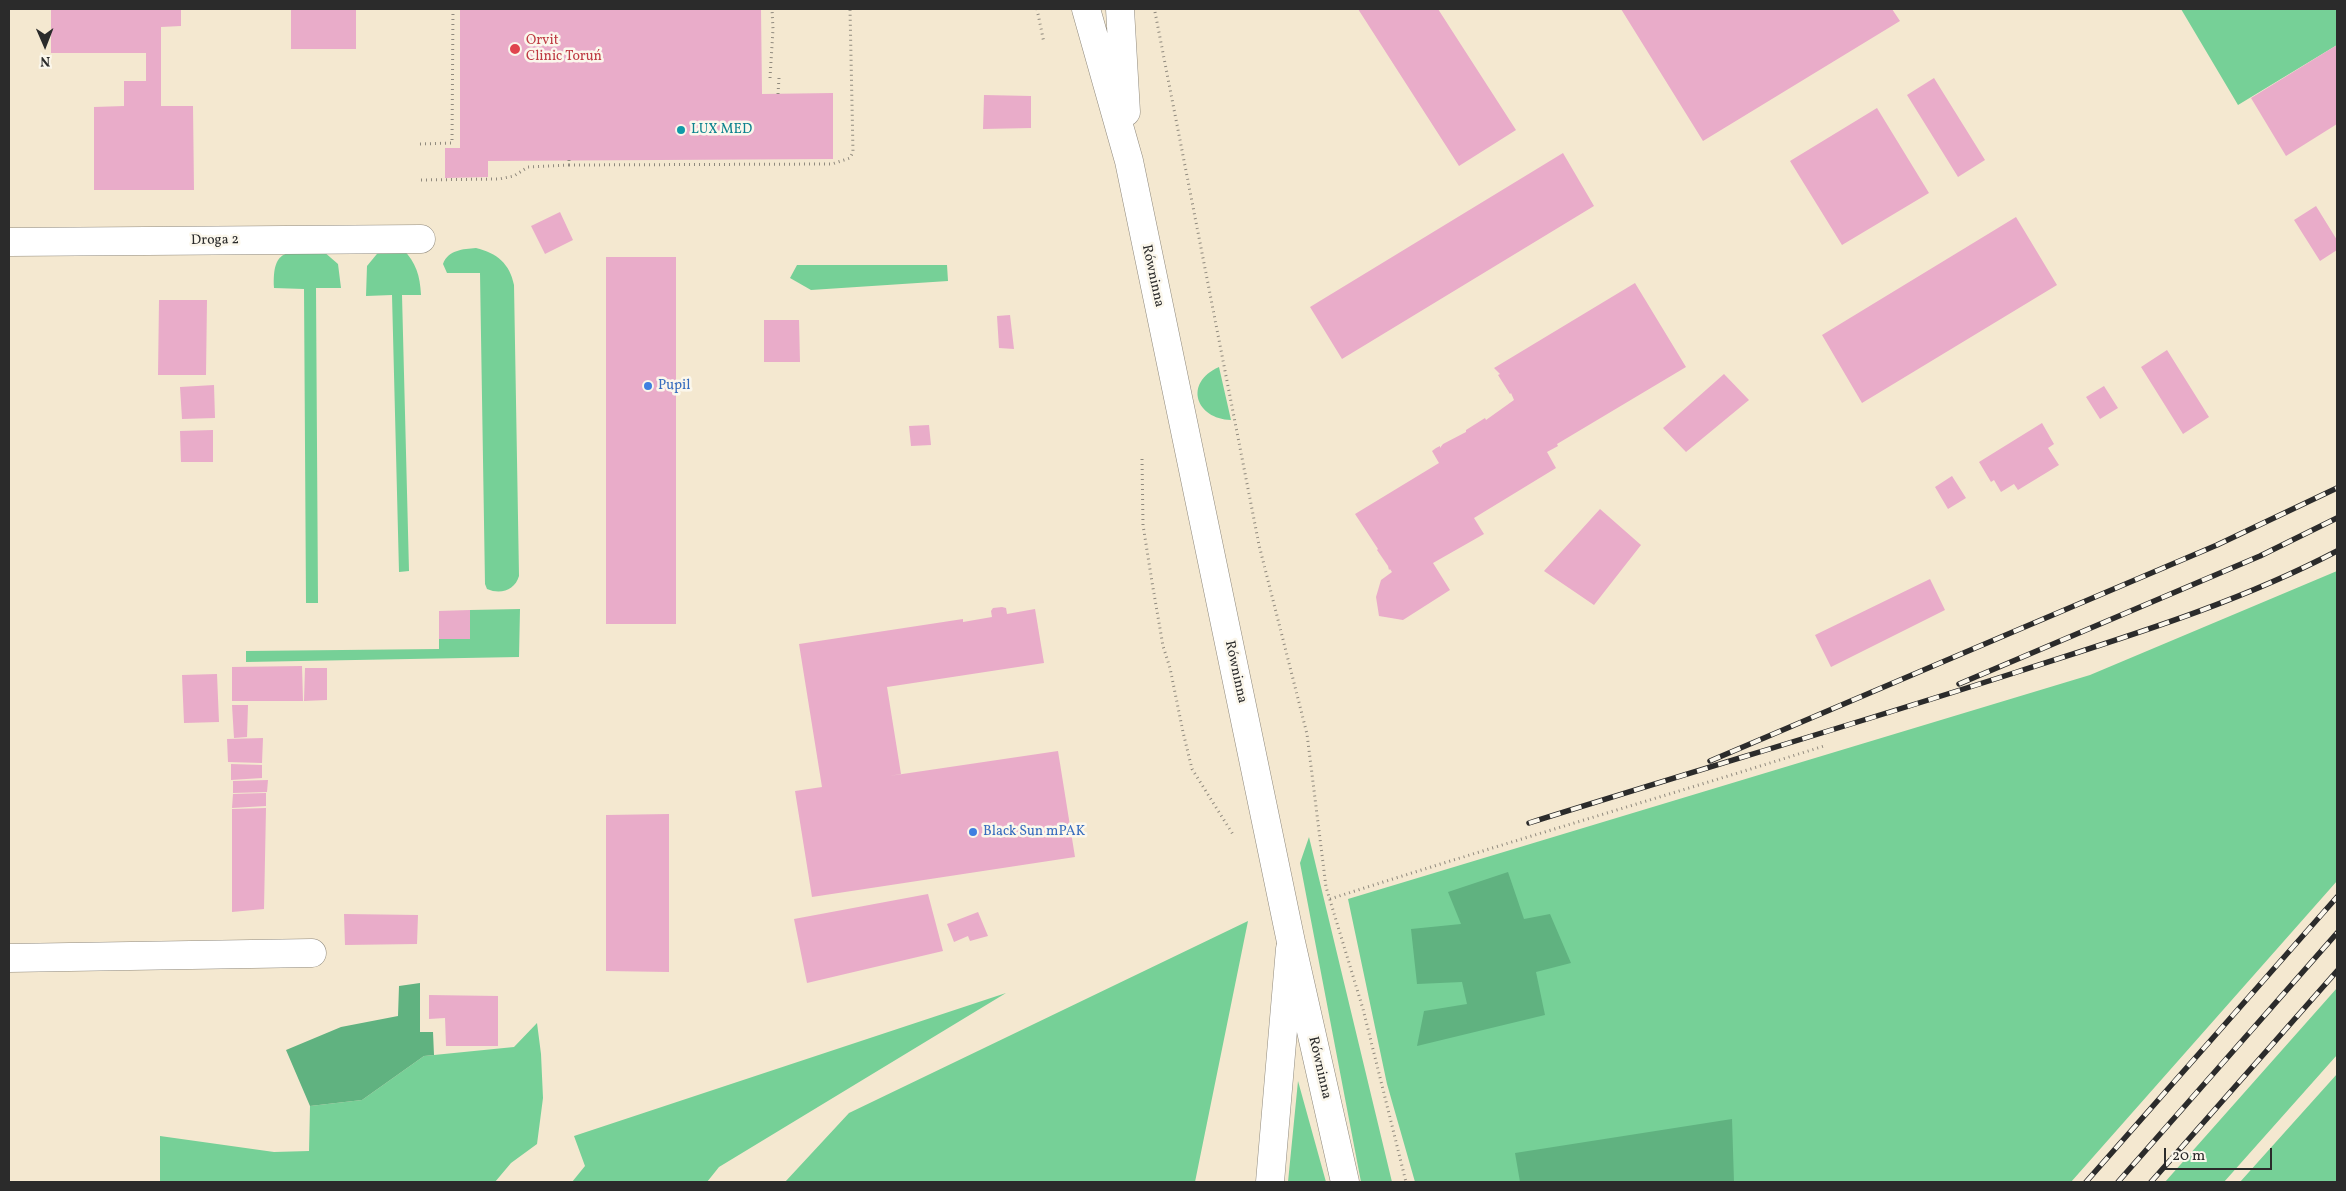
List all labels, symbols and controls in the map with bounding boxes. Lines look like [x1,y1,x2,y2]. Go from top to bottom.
north arrow [20,20,70,70]
place label: Orvit Clinic Toruń [526,33,602,65]
marker: Orvit Clinic Toruń [508,42,522,56]
text: N [40,51,51,70]
place label: LUX MED [691,122,752,138]
marker: LUX MED [675,124,687,136]
street label: Droga 2 [191,232,239,250]
street label: Równinna [1137,243,1167,309]
place label: Pupil [658,378,690,394]
marker: Pupil [642,380,654,392]
street label: Równinna [1220,639,1250,705]
place label: Black Sun mPAK [983,824,1085,840]
marker: Black Sun mPAK [967,826,979,838]
street label: Równinna [1304,1035,1334,1101]
scale bar [2166,1138,2274,1170]
text: 20 m [2172,1146,2205,1167]

